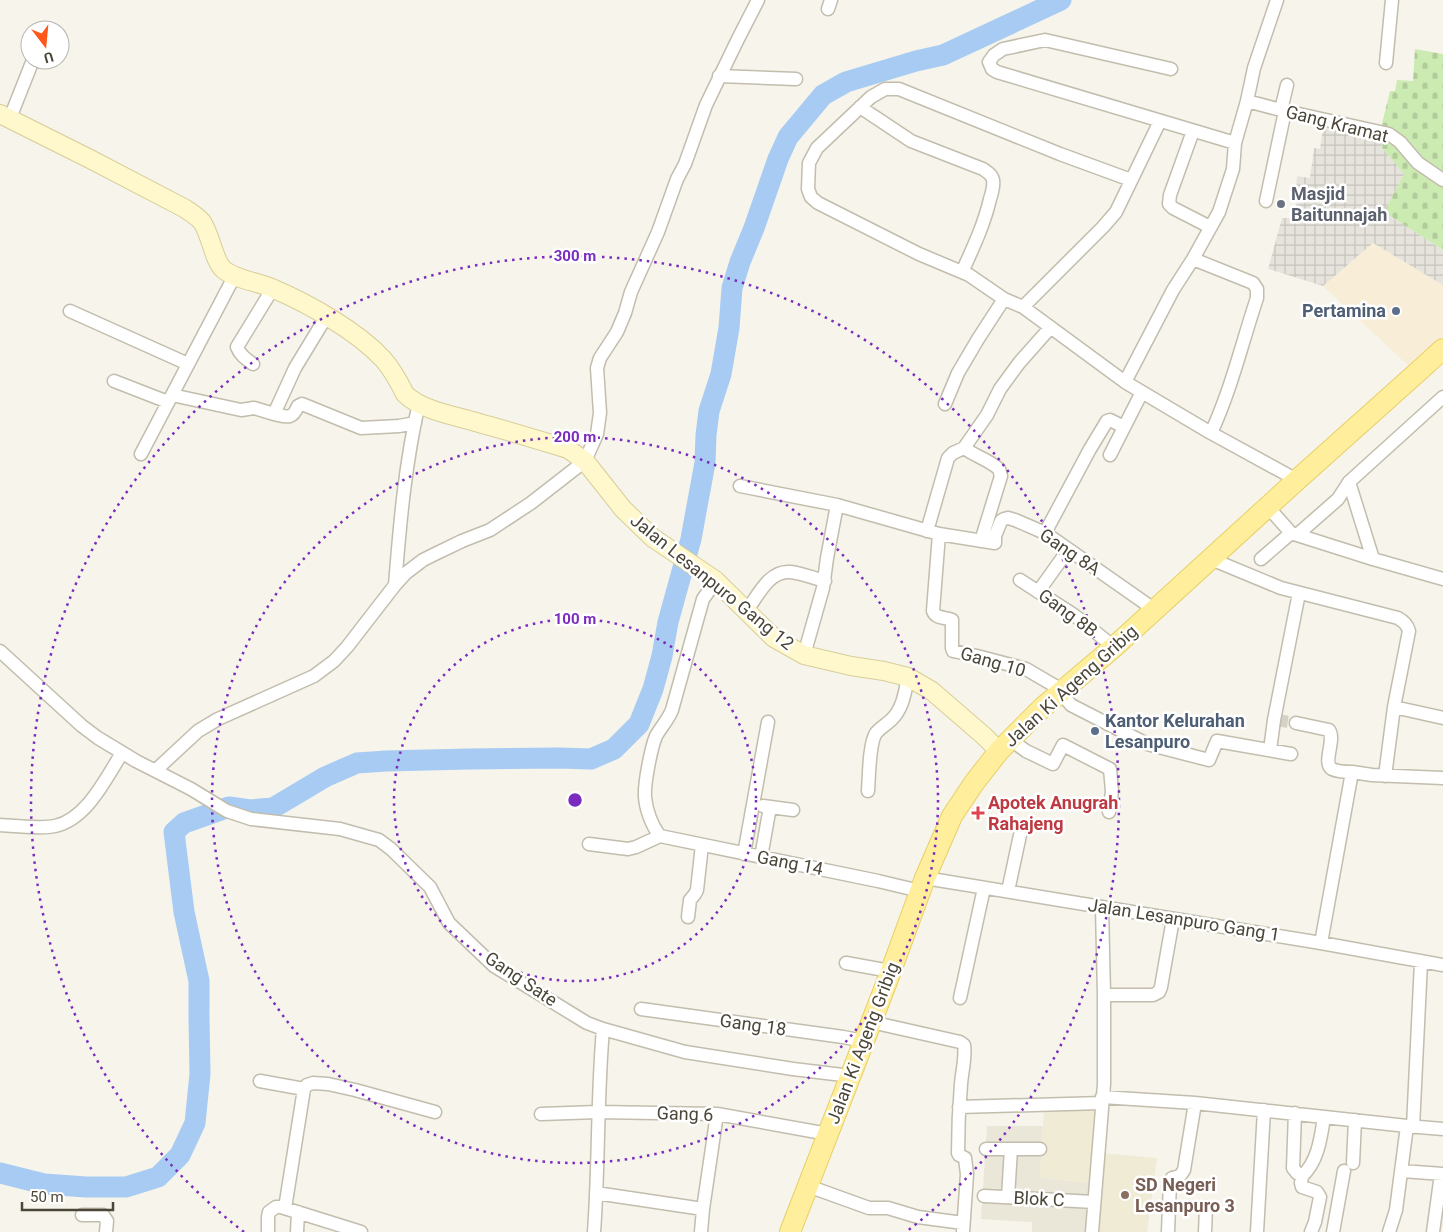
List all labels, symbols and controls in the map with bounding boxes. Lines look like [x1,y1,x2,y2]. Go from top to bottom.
north arrow [20,20,70,70]
text: U [42,49,55,66]
street label: Gang Kramat [1284,101,1391,146]
place label: Masjid Baitunnajah [1291,183,1387,225]
marker: Masjid Baitunnajah [1275,198,1287,210]
text: 300 m [554,247,596,265]
place label: Pertamina [1302,300,1386,321]
marker: Pertamina [1390,305,1402,317]
text: 200 m [554,428,596,446]
street label: Jalan Lesanpuro Gang 12 [626,509,798,654]
street label: Gang 8A [1036,524,1105,580]
street label: Gang 8B [1035,584,1102,641]
text: 100 m [554,610,596,628]
street label: Jalan Ki Ageng Gribig [1000,620,1141,751]
street label: Gang 10 [958,642,1028,681]
place label: Kantor Kelurahan Lesanpuro [1105,710,1245,752]
marker: Kantor Kelurahan Lesanpuro [1089,725,1101,737]
centre of rings [566,791,584,809]
place label: Apotek Anugrah Rahajeng [988,792,1118,834]
marker: Apotek Anugrah Rahajeng [972,807,984,819]
street label: Gang 14 [755,846,825,879]
street label: Jalan Lesanpuro Gang 1 [1087,894,1281,945]
street label: Gang Sate [481,947,561,1010]
street label: Jalan Ki Ageng Gribig [822,959,903,1127]
street label: Gang 18 [719,1009,788,1040]
street label: Gang 6 [656,1102,714,1125]
place label: SD Negeri Lesanpuro 3 [1135,1174,1235,1216]
scale bar [22,1180,114,1212]
street label: Blok C [1013,1187,1065,1210]
text: 50 m [30,1188,64,1206]
marker: SD Negeri Lesanpuro 3 [1119,1189,1131,1201]

